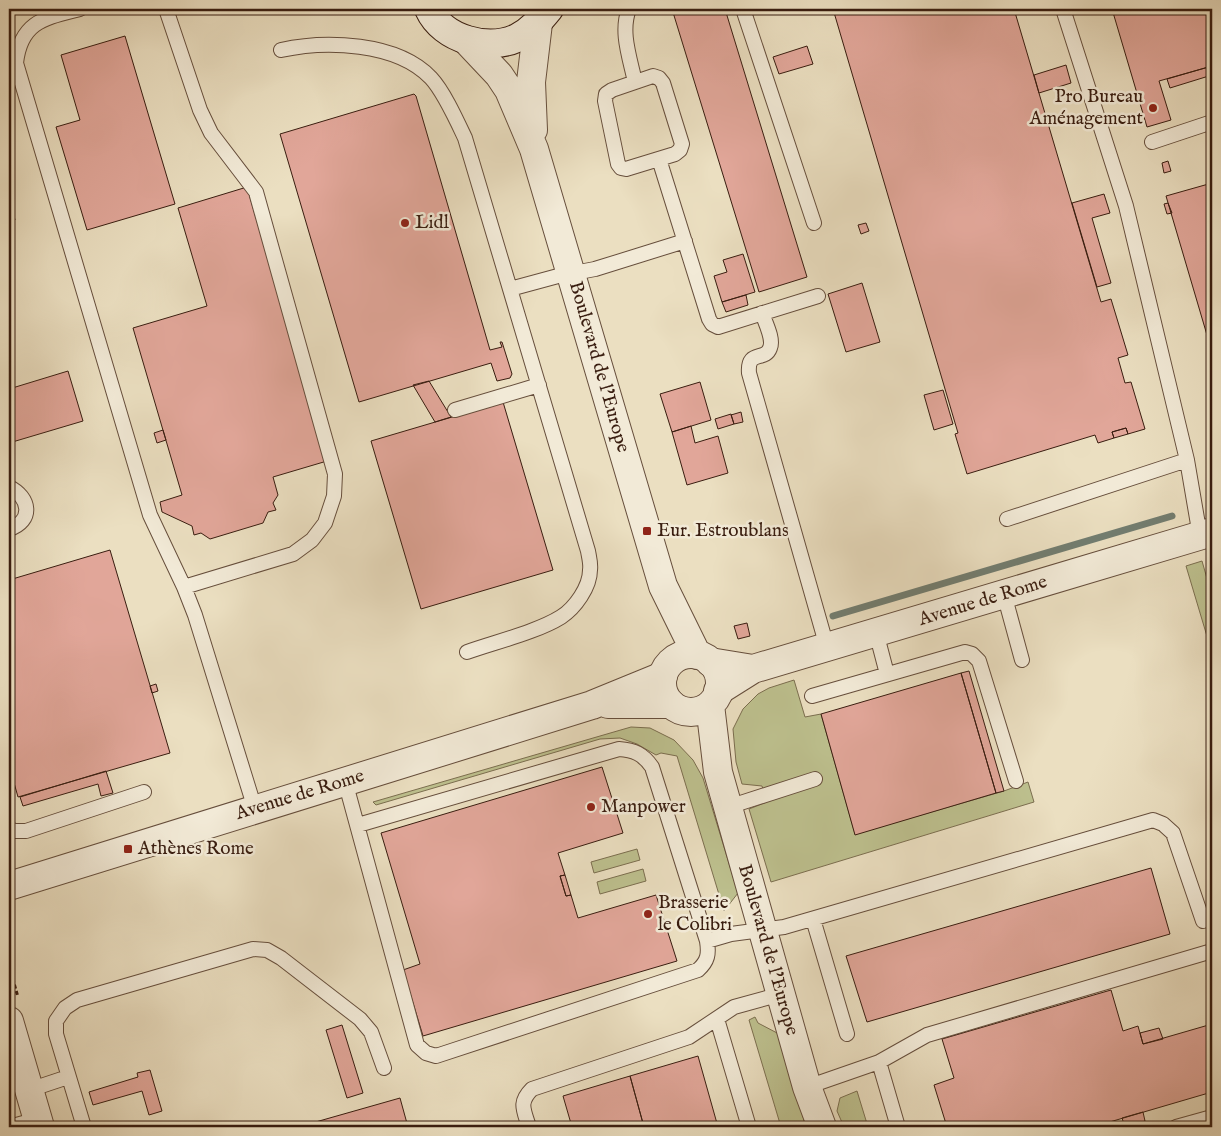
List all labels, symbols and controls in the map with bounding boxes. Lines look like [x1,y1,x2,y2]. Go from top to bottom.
place label: Pro Bureau Aménagement [1029,85,1143,131]
marker: Pro Bureau Aménagement [1147,102,1159,114]
place label: Lidl [415,211,450,235]
marker: Lidl [399,217,411,229]
street label: Boulevard de l'Europe [563,279,635,456]
place label: Eur. Estroublans [657,519,789,543]
marker: Eur. Estroublans [641,525,653,537]
street label: Avenue de Rome [915,570,1050,632]
street label: Avenue de Rome [232,764,367,826]
place label: Manpower [601,795,686,819]
marker: Manpower [585,801,597,813]
place label: Athènes Rome [137,837,254,861]
marker: Athènes Rome [122,843,134,855]
street label: Boulevard de l'Europe [732,862,804,1039]
place label: Brasserie le Colibri [658,891,732,937]
marker: Brasserie le Colibri [642,908,654,920]

